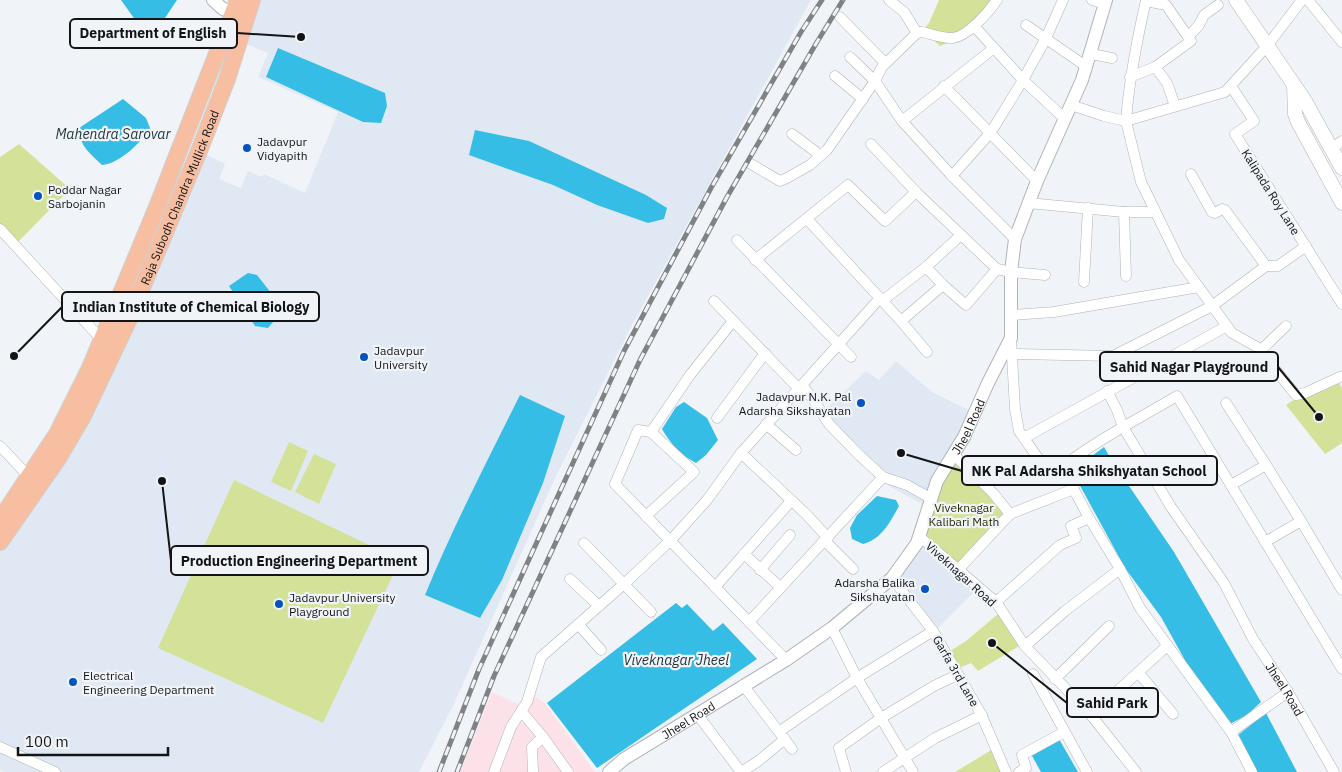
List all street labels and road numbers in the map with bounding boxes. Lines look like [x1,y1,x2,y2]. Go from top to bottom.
street label: Raja Subodh Chandra Mullick Road [137,108,222,287]
street label: Kalipada Roy Lane [1239,146,1304,238]
street label: Jheel Road [948,396,988,457]
street label: Viveknagar Road [923,538,999,610]
street label: Garfa 3rd Lane [930,633,983,710]
street label: Jheel Road [1263,660,1307,718]
street label: Jheel Road [659,698,718,742]

